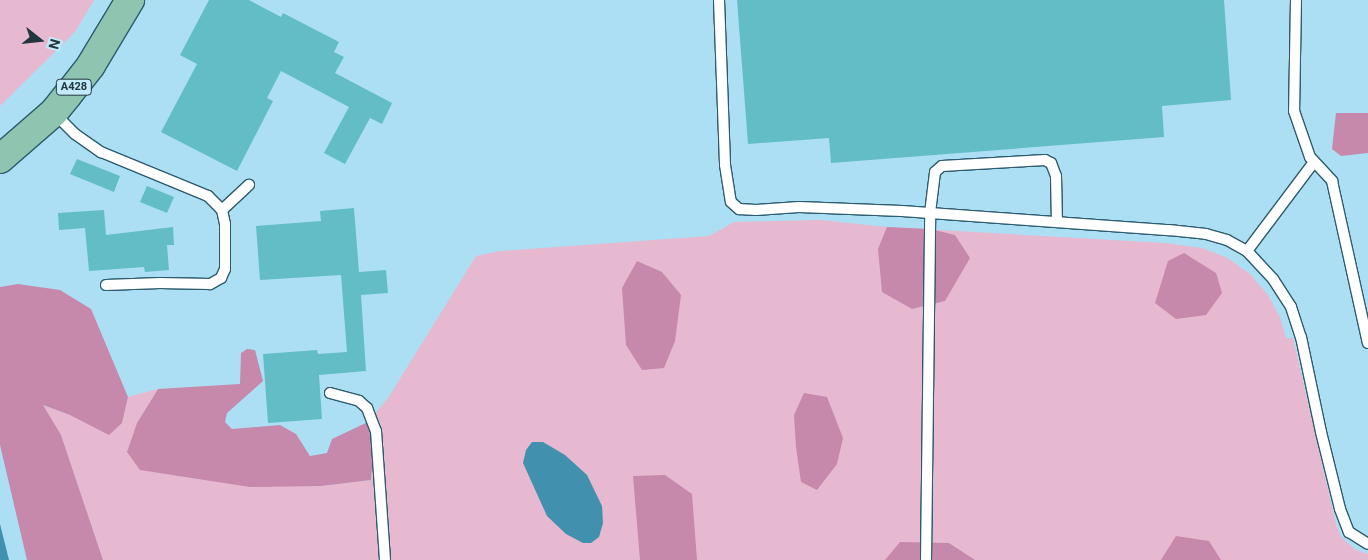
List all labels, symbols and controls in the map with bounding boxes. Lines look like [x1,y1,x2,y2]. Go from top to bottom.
north arrow [15,15,65,65]
text: N [45,37,63,51]
road number: A428 [55,78,93,95]

